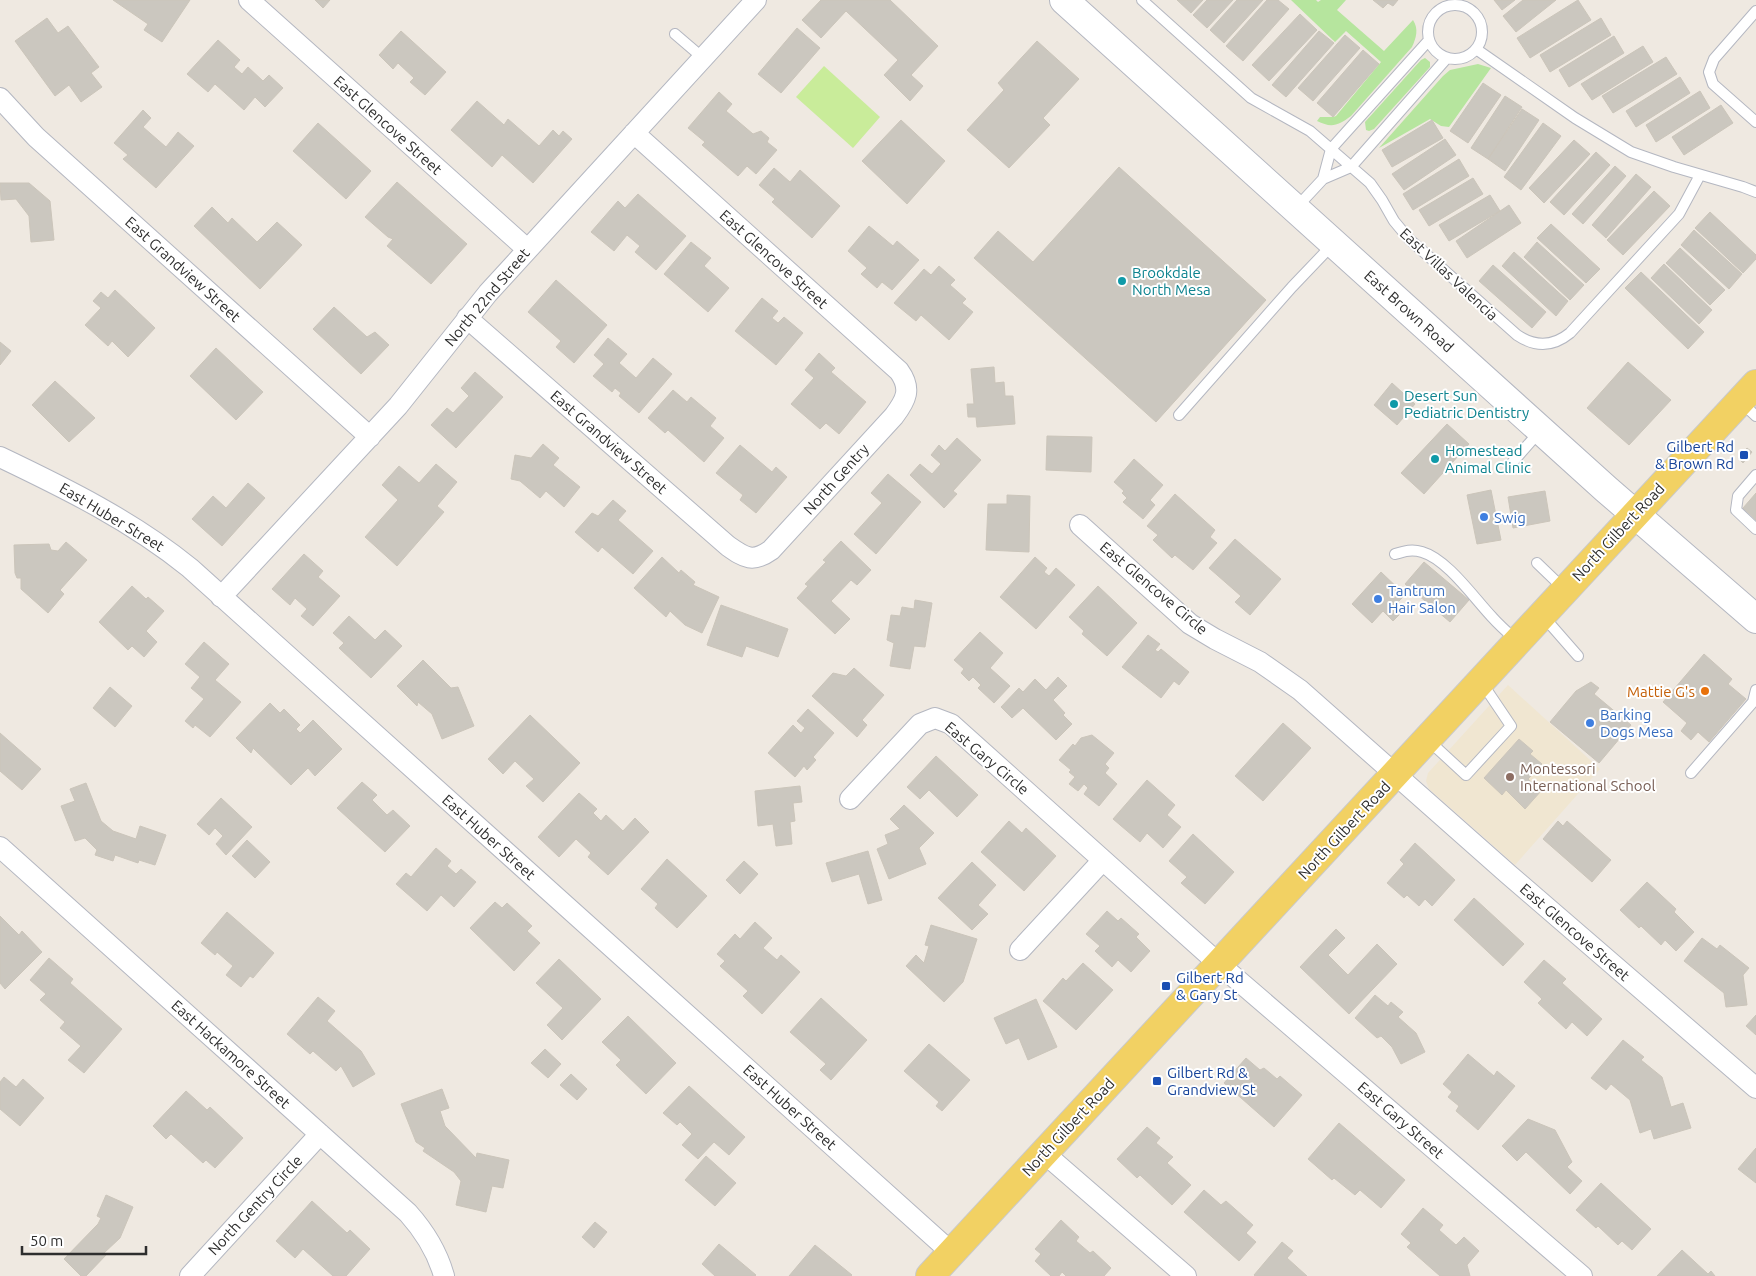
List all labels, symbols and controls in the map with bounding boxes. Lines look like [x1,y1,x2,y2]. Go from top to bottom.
street label: East Glencove Street [331,72,445,178]
street label: East Glencove Street [717,206,831,312]
street label: East Grandview Street [122,213,244,325]
street label: East Villas Valencia [1397,224,1501,324]
street label: North 22nd Street [441,244,533,349]
place label: Brookdale North Mesa [1132,264,1211,298]
street label: East Brown Road [1361,267,1457,355]
marker: Brookdale North Mesa [1116,275,1128,287]
street label: East Grandview Street [547,387,671,497]
place label: Desert Sun Pediatric Dentistry [1404,387,1529,421]
marker: Desert Sun Pediatric Dentistry [1388,398,1400,410]
place label: Gilbert Rd & Brown Rd [1655,438,1734,472]
street label: North Gentry [800,440,872,518]
place label: Homestead Animal Clinic [1445,442,1531,476]
marker: Gilbert Rd & Brown Rd [1738,449,1750,461]
marker: Homestead Animal Clinic [1429,453,1441,465]
street label: East Huber Street [57,479,167,555]
street label: North Gilbert Road [1568,480,1668,584]
place label: Swig [1494,509,1526,526]
marker: Swig [1478,511,1490,523]
street label: East Glencove Circle [1097,538,1211,638]
place label: Tantrum Hair Salon [1388,582,1456,616]
marker: Tantrum Hair Salon [1372,593,1384,605]
place label: Mattie G's [1627,683,1695,700]
marker: Mattie G's [1699,685,1711,697]
place label: Barking Dogs Mesa [1600,706,1673,740]
marker: Barking Dogs Mesa [1584,717,1596,729]
street label: East Gary Circle [942,718,1032,798]
place label: Montessori International School [1520,760,1655,794]
marker: Montessori International School [1504,771,1516,783]
street label: North Gilbert Road [1294,778,1394,882]
street label: East Huber Street [439,791,539,883]
street label: East Glencove Street [1517,880,1633,984]
place label: Gilbert Rd & Gary St [1176,969,1244,1003]
marker: Gilbert Rd & Gary St [1160,980,1172,992]
street label: East Hackamore Street [168,996,294,1112]
street label: East Huber Street [740,1061,840,1153]
place label: Gilbert Rd & Grandview St [1167,1064,1256,1098]
street label: North Gilbert Road [1018,1075,1118,1179]
marker: Gilbert Rd & Grandview St [1151,1075,1163,1087]
street label: East Gary Street [1355,1078,1447,1162]
street label: North Gentry Circle [204,1152,306,1258]
scale bar [22,1224,146,1256]
text: 50 m [30,1232,63,1249]

